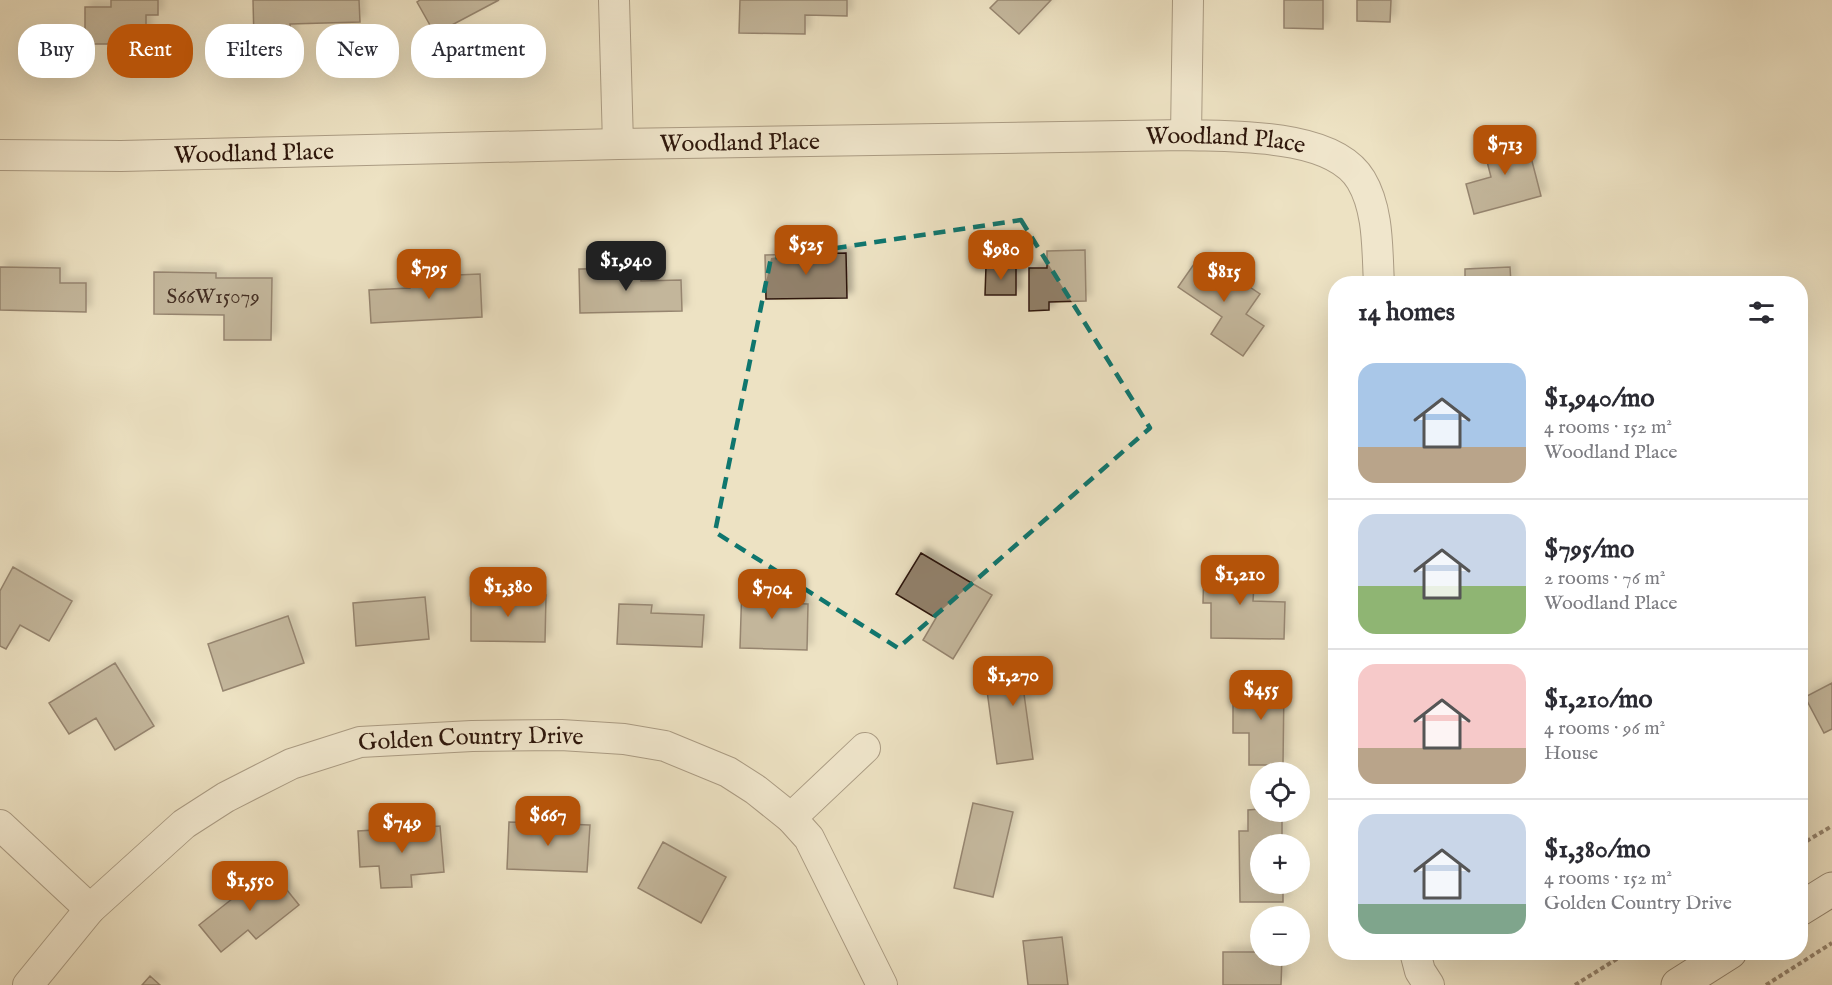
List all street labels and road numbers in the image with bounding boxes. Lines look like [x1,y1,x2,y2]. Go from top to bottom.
street label: Woodland Place [1145,121,1308,162]
street label: Woodland Place [659,127,820,160]
street label: Woodland Place [174,137,334,172]
street label: Golden Country Drive [357,721,584,759]

